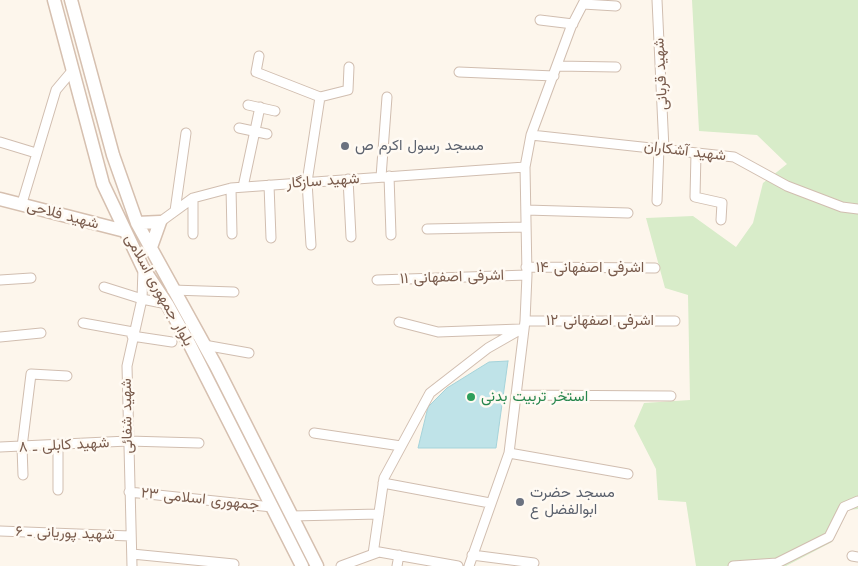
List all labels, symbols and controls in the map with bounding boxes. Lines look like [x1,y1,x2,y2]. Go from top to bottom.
street label: شهید قربانی [650,37,672,111]
place label: مسجد رسول اکرم ص [355,137,484,155]
street label: شهید آشکاران [643,137,727,165]
marker: مسجد رسول اکرم ص [339,140,351,152]
street label: شهید سازگار [286,169,360,193]
street label: شهید فلاحی [25,197,101,233]
street label: بلوار جمهوری اسلامی [121,231,197,349]
street label: اشرفی اصفهانی ۱۴ [536,259,644,277]
street label: اشرفی اصفهانی ۱۱ [399,266,505,288]
street label: اشرفی اصفهانی ۱۲ [546,312,654,330]
street label: شهید شفائی [117,378,137,454]
place label: استخر تربیت بدنی [481,388,588,406]
marker: استخر تربیت بدنی [465,391,477,403]
street label: شهید کابلی ـ ۸ [18,434,110,456]
street label: جمهوری اسلامی ۲۳ [140,484,260,514]
place label: مسجد حضرت ابوالفضل ع [530,484,615,519]
marker: مسجد حضرت ابوالفضل ع [514,496,526,508]
street label: شهید پوریانی ـ ۶ [15,522,115,544]

